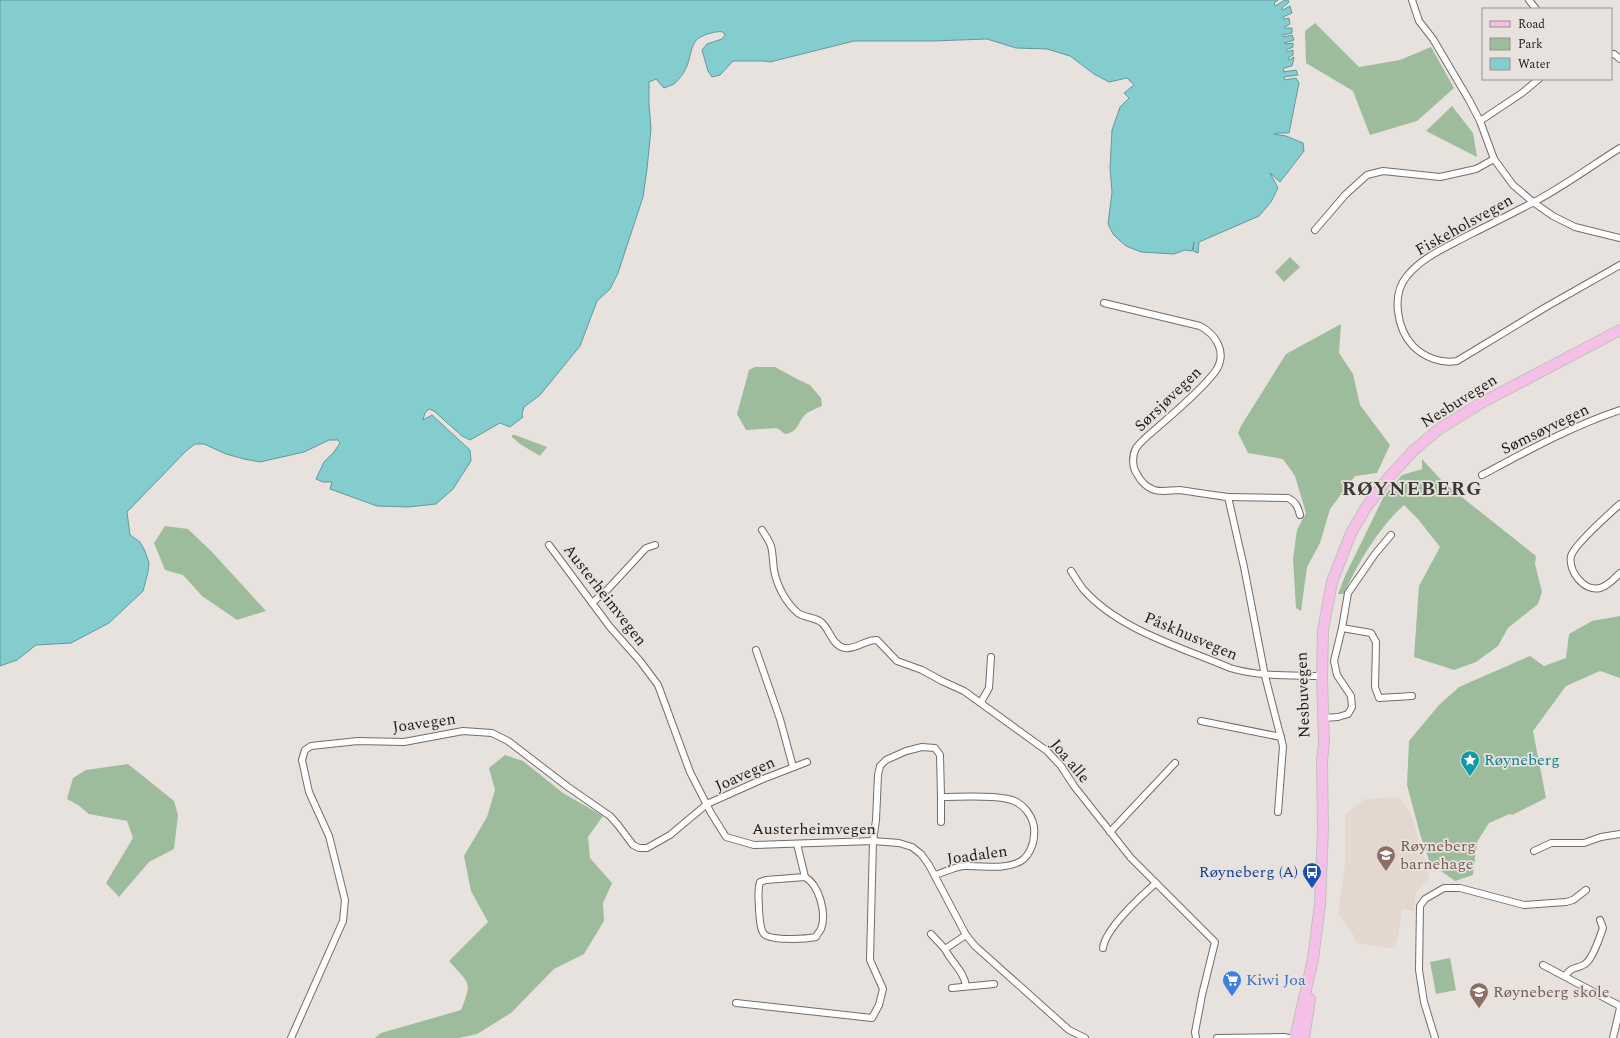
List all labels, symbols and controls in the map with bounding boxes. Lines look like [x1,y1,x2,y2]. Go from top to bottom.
legend [1482,8,1612,80]
text: Road [1518,15,1545,34]
text: Park [1518,35,1543,54]
text: Water [1518,55,1550,74]
street label: Fiskeholsvegen [1411,188,1517,262]
street label: Sørsjøvegen [1129,361,1207,437]
street label: Nesbuvegen [1416,368,1502,434]
street label: Sømsøyvegen [1497,397,1593,461]
district label: RØYNEBERG [1342,474,1482,504]
street label: Austerheimvegen [557,539,653,651]
street label: Påskhusvegen [1140,605,1242,667]
street label: Nesbuvegen [1290,651,1316,739]
street label: Joavegen [391,707,457,739]
street label: Joa alle [1044,734,1096,788]
place label: Røyneberg [1484,748,1560,772]
place icon: Røyneberg [1459,749,1481,777]
street label: Joavegen [711,750,779,798]
street label: Austerheimvegen [752,817,876,841]
place label: Røyneberg barnehage [1400,834,1476,876]
street label: Joadalen [945,839,1009,871]
school or university icon: Røyneberg barnehage [1375,844,1397,872]
place label: Røyneberg (A) [1199,860,1298,884]
bus stop icon: Røyneberg (A) [1301,861,1323,889]
place label: Kiwi Joa [1246,968,1306,992]
supermarket icon: Kiwi Joa [1221,969,1243,997]
place label: Røyneberg skole [1493,980,1609,1004]
school or university icon: Røyneberg skole [1468,981,1490,1009]

